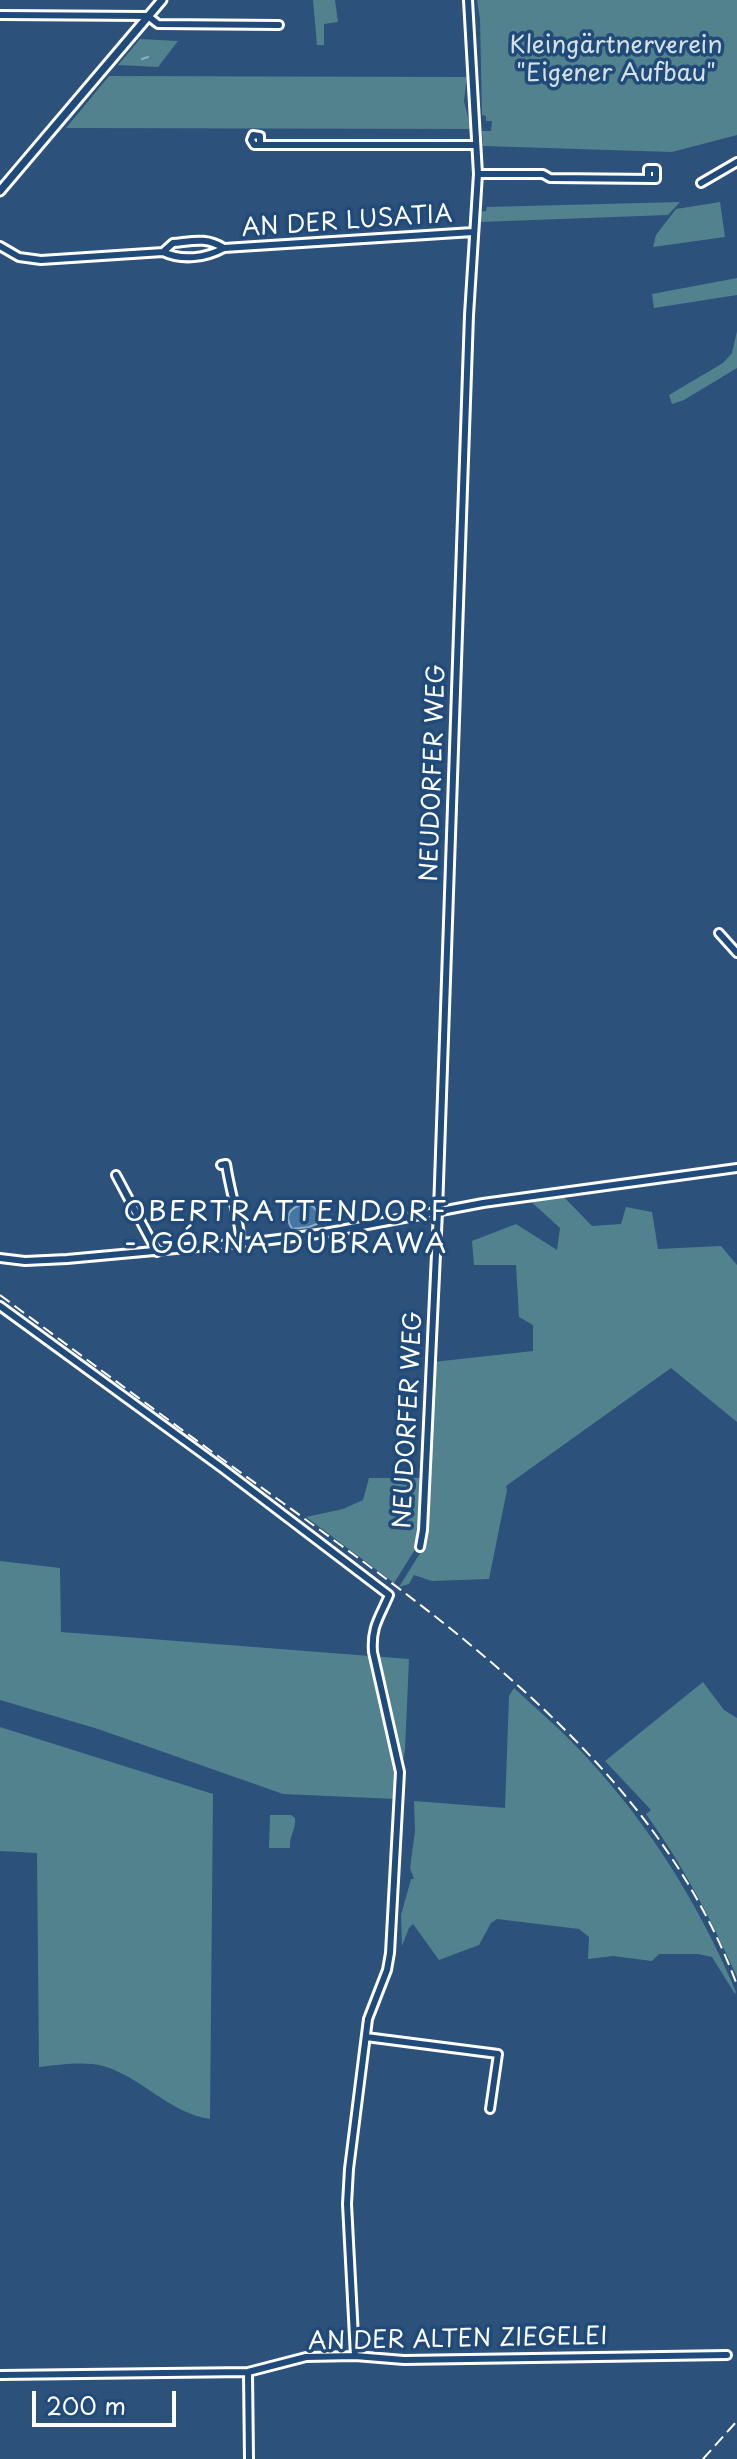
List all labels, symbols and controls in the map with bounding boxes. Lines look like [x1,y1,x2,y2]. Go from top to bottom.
park label: Kleingärtnerverein "Eigener Aufbau" [510,32,722,88]
street label: AN DER LUSATIA [241,200,453,244]
street label: NEUDORFER WEG [416,664,452,882]
district label: OBERTRATTENDORF - GÓRNA DUBRAWA [125,1196,447,1262]
street label: NEUDORFER WEG [389,1311,429,1529]
street label: AN DER ALTEN ZIEGELEI [308,2323,608,2357]
scale bar [36,2375,180,2425]
text: 200 m [46,2387,126,2423]

